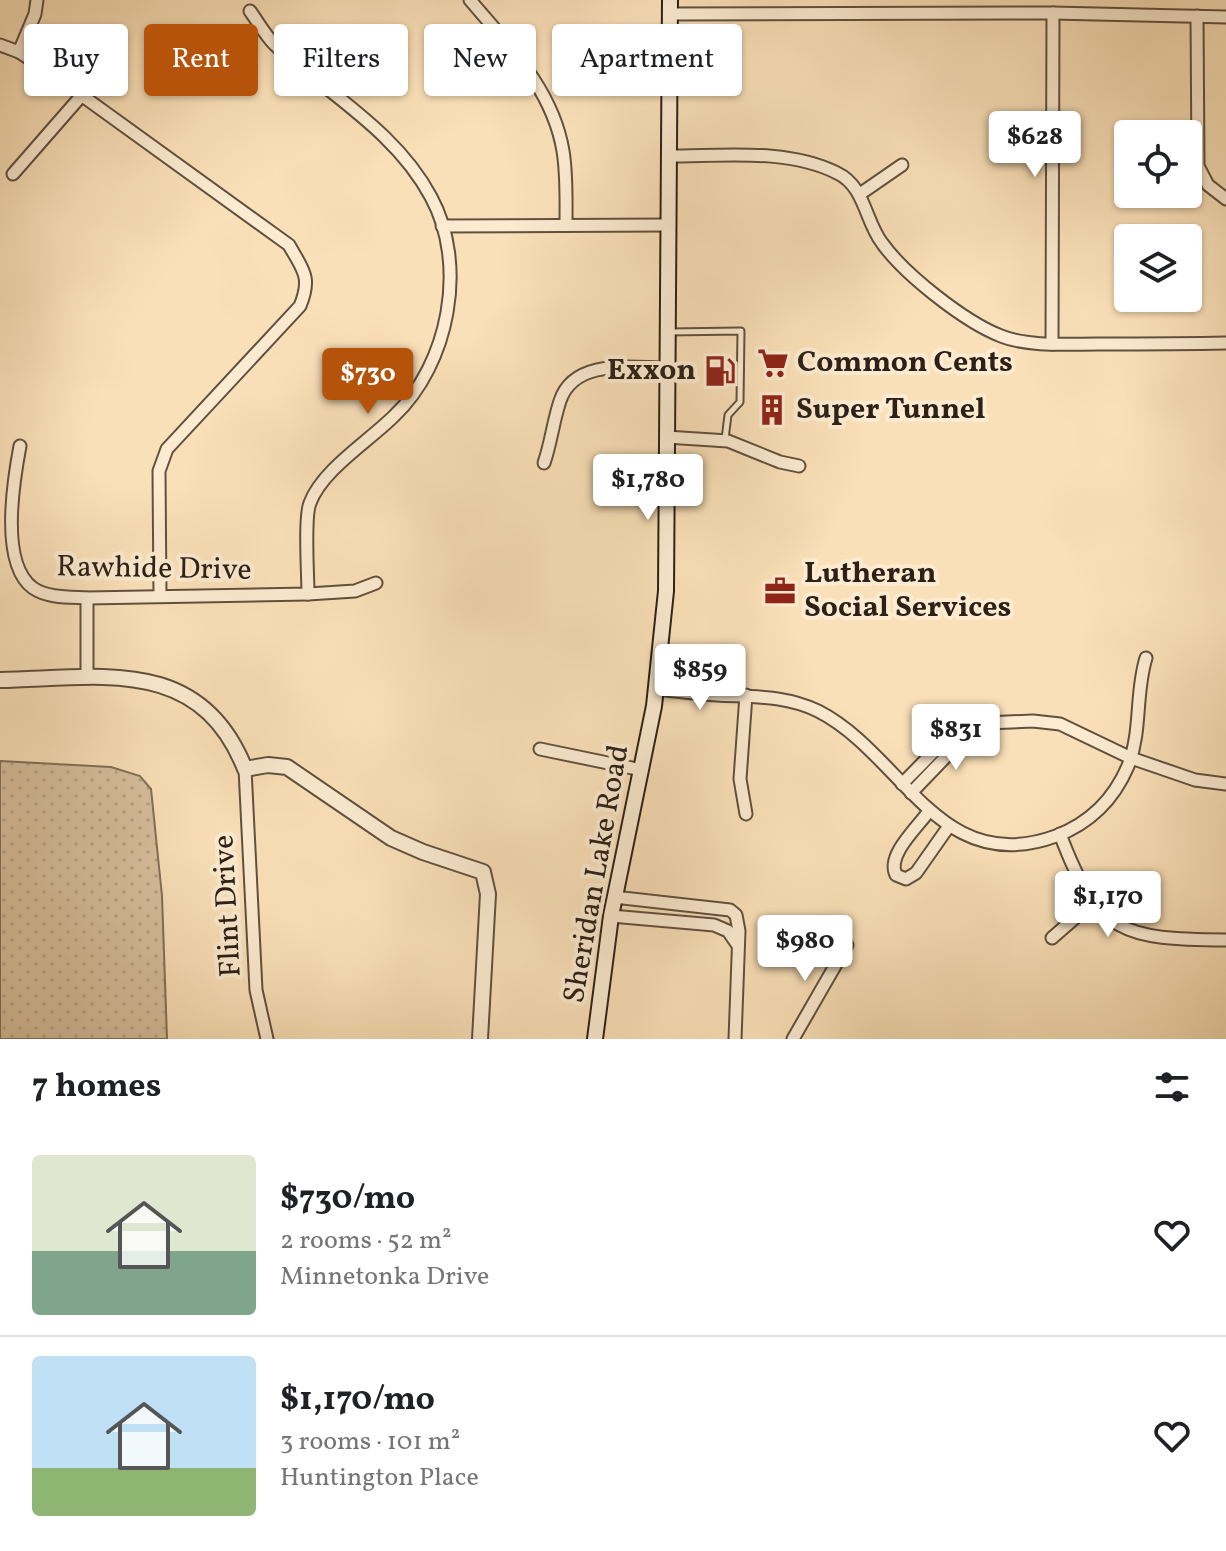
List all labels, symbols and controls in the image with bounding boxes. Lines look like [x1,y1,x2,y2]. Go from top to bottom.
chip: Buy [24,24,128,96]
chip: Rent [144,24,258,96]
chip: Filters [274,24,408,96]
chip: New [424,24,536,96]
chip: Apartment [552,24,742,96]
pin: $628 [988,111,1082,179]
text: $628 [1007,119,1063,155]
map controls [1114,120,1202,312]
button: locate [1114,120,1202,208]
button: layers [1114,224,1202,312]
place label: Common Cents [797,342,1013,384]
supermarket icon: Common Cents [756,346,790,380]
pin: $730 [321,348,415,416]
place label: Exxon [607,350,696,392]
fuel station icon: Exxon [703,354,737,388]
text: $730 [340,356,396,392]
place label: Super Tunnel [796,389,985,431]
building icon: Super Tunnel [755,393,789,427]
pin: $1,780 [583,454,713,522]
text: $1,780 [611,462,685,498]
street label: Rawhide Drive [56,546,252,592]
place label: Lutheran Social Services [804,553,1011,629]
office icon: Lutheran Social Services [763,574,797,608]
pin: $859 [653,644,747,712]
text: $859 [673,652,727,688]
pin: $831 [909,704,1003,772]
text: $831 [930,712,982,748]
street label: Sheridan Lake Road [554,742,640,1006]
street label: Flint Drive [203,834,253,978]
pin: $1,170 [1043,871,1173,939]
text: $1,170 [1073,879,1143,915]
pin: $980 [758,915,852,983]
text: $980 [775,923,835,959]
text: 7 homes [32,1064,161,1111]
icon: filters [1150,1065,1194,1109]
text: $730/mo [280,1176,415,1223]
icon: home [96,1187,192,1283]
icon: heart [1150,1213,1194,1257]
text: 2 rooms · 52 m² [280,1223,452,1259]
text: Minnetonka Drive [280,1259,489,1295]
text: $1,170/mo [280,1377,435,1424]
icon: home [96,1388,192,1484]
icon: heart [1150,1414,1194,1458]
text: 3 rooms · 101 m² [280,1424,460,1460]
text: Huntington Place [280,1460,479,1496]

